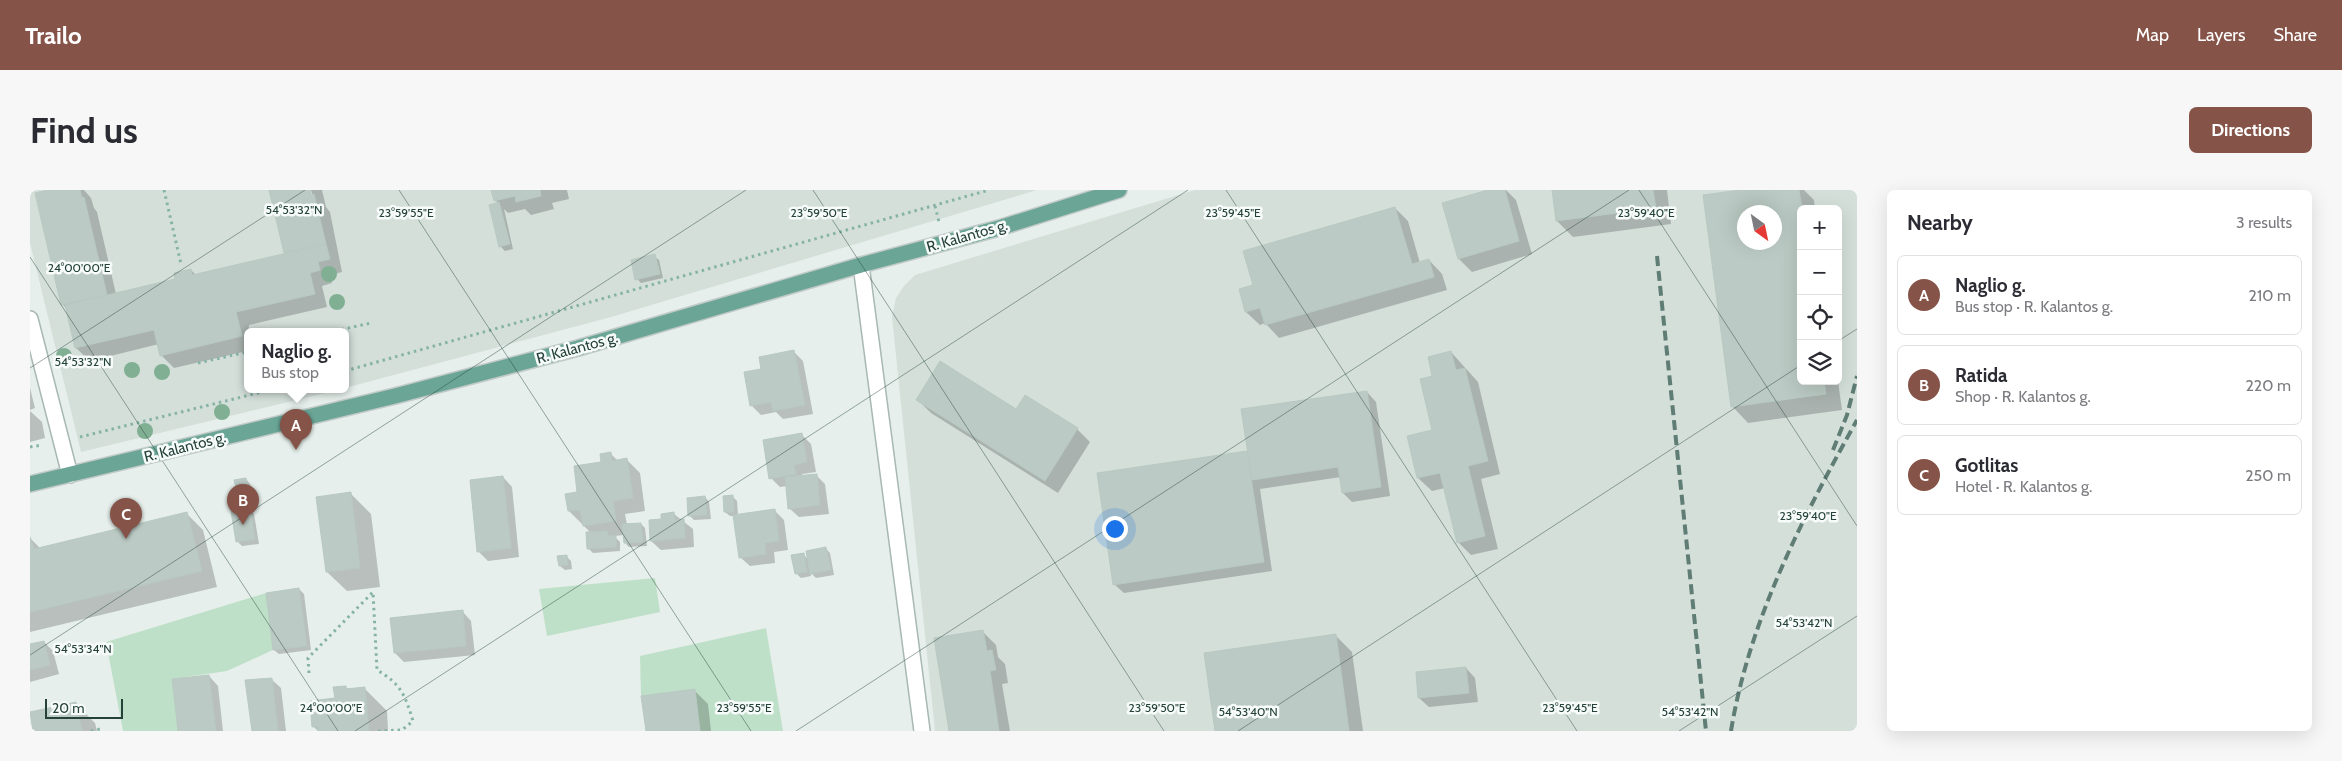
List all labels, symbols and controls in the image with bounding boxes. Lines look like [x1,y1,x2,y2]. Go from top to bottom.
text: Trailo [25,21,82,50]
text: Map [2136,24,2169,46]
text: Layers [2197,24,2246,46]
text: Share [2274,24,2317,46]
button: Directions [2189,107,2312,153]
text: Find us [30,109,138,152]
text: 54°53'32"N [266,202,322,217]
text: 23°59'55"E [378,205,434,220]
text: 23°59'50"E [790,205,848,220]
text: 23°59'45"E [1205,205,1261,220]
text: 23°59'40"E [1617,205,1675,220]
north arrow [1737,205,1782,250]
map controls [1797,205,1842,385]
button: + [1797,205,1842,250]
text: Nearby [1907,210,1973,235]
text: 3 results [2236,213,2292,232]
street label: R. Kalantos g. [924,216,1010,256]
button: − [1797,250,1842,295]
text: 24°00'00"E [48,260,111,275]
text: Naglio g. [1955,274,2026,297]
text: A [1919,286,1929,305]
text: 210 m [2249,286,2291,305]
button: locate [1797,295,1842,340]
text: Bus stop · R. Kalantos g. [1955,297,2113,316]
popup [244,328,349,393]
street label: R. Kalantos g. [534,328,620,368]
text: Naglio g. [261,340,332,363]
button: layers [1797,340,1842,385]
text: 54°53'32"N [55,354,111,369]
text: Bus stop [261,363,319,382]
text: Ratida [1955,364,2008,387]
text: B [1919,376,1929,395]
text: 220 m [2245,376,2291,395]
text: Shop · R. Kalantos g. [1955,387,2091,406]
pin: A [280,409,312,450]
street label: R. Kalantos g. [142,428,228,466]
text: Gotlitas [1955,454,2018,477]
text: C [1919,466,1929,485]
text: 250 m [2245,466,2291,485]
text: Hotel · R. Kalantos g. [1955,477,2092,496]
pin: B [227,484,259,525]
pin: C [110,498,142,539]
text: 23°59'40"E [1779,508,1837,523]
your location [1102,516,1128,542]
text: 54°53'42"N [1775,615,1833,630]
text: 54°53'34"N [54,641,112,656]
scale bar [45,696,122,719]
text: 20 m [52,699,85,717]
text: 24°00'00"E [300,700,363,715]
text: 23°59'55"E [716,700,772,715]
text: 23°59'50"E [1128,700,1186,715]
text: 23°59'45"E [1542,700,1598,715]
text: 54°53'40"N [1218,704,1278,719]
text: 54°53'42"N [1661,704,1719,719]

